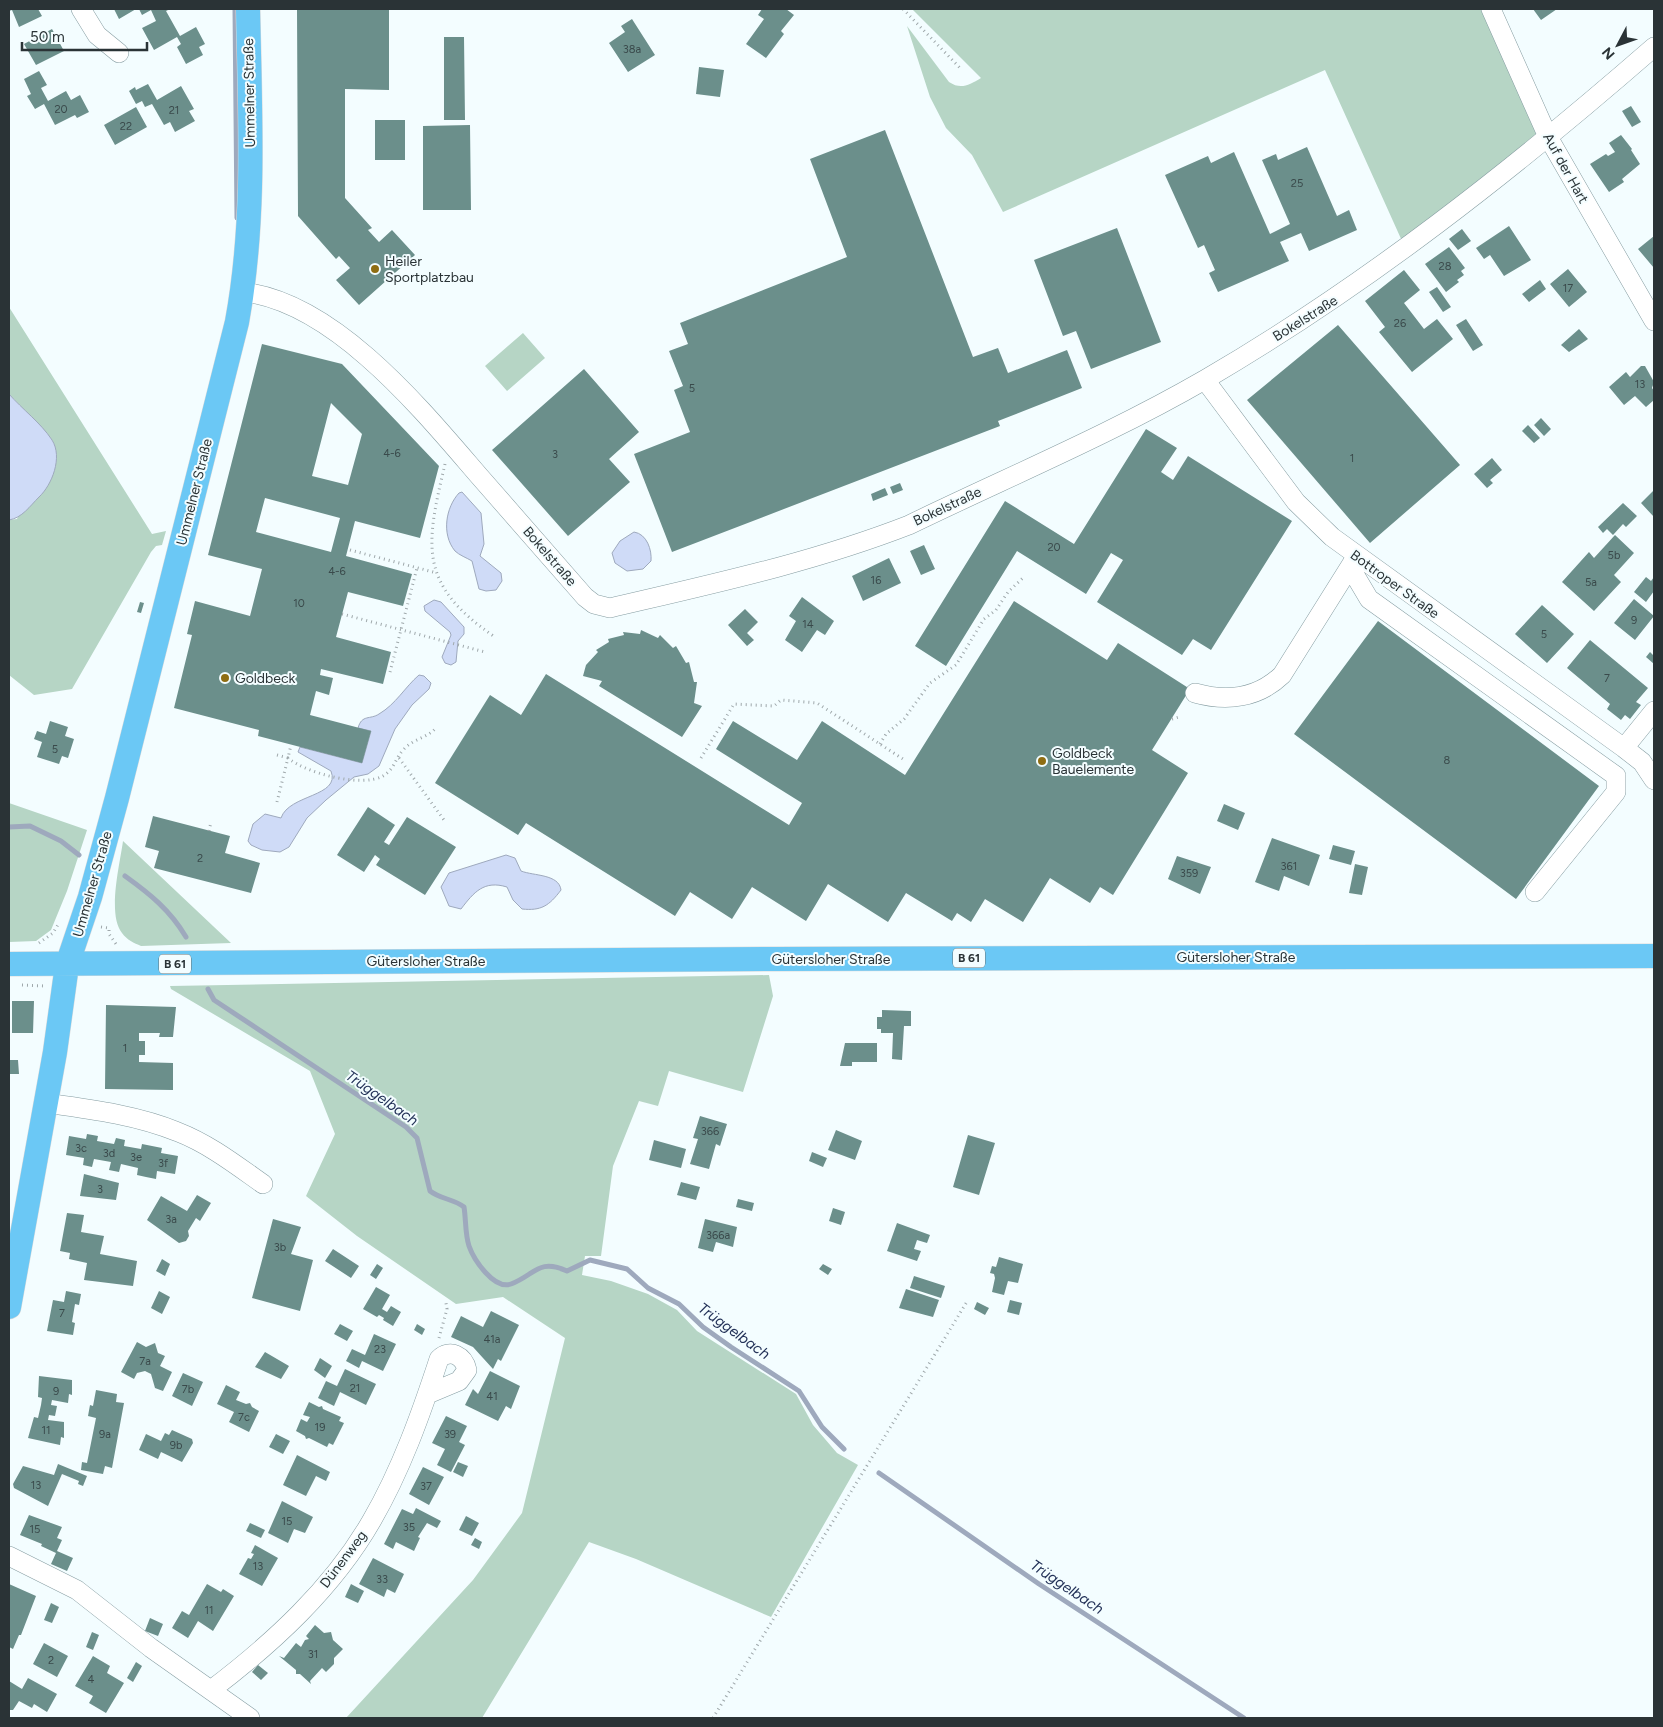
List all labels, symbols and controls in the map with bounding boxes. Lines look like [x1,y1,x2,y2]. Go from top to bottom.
scale bar [22,20,148,52]
north arrow [1593,20,1643,70]
text: 50 m [30,28,65,46]
street label: Ummelner Straße [240,38,259,148]
house number: 38a [623,43,641,56]
text: N [1599,44,1619,63]
house number: 20 [54,103,68,116]
house number: 21 [169,104,179,117]
house number: 22 [120,120,132,133]
street label: Auf der Hart [1539,130,1592,206]
house number: 25 [1291,177,1303,190]
place label: Heiler Sportplatzbau [385,253,474,286]
house number: 28 [1439,260,1452,273]
marker: Heiler Sportplatzbau [369,263,381,275]
house number: 17 [1563,282,1573,295]
street label: Bokelstraße [1270,292,1341,345]
house number: 26 [1394,317,1406,330]
house number: 13 [1635,378,1645,391]
house number: 5 [689,382,695,395]
street label: Ummelner Straße [173,437,216,547]
house number: 4-6 [383,447,401,460]
house number: 3 [552,448,558,461]
house number: 1 [1350,452,1354,465]
street label: Bokelstraße [910,483,984,530]
street label: Bokelstraße [519,523,580,590]
house number: 20 [1047,541,1061,554]
street label: Bottroper Straße [1347,547,1443,622]
house number: 5b [1608,549,1620,562]
house number: 4-6 [328,565,346,578]
house number: 16 [871,574,881,587]
house number: 5a [1585,576,1597,589]
house number: 10 [293,597,305,610]
house number: 9 [1631,614,1637,627]
house number: 14 [802,618,814,631]
house number: 5 [1541,628,1547,641]
place label: Goldbeck [235,670,295,687]
marker: Goldbeck [219,672,231,684]
house number: 7 [1604,672,1610,685]
house number: 5 [52,743,58,756]
place label: Goldbeck Bauelemente [1052,745,1135,778]
house number: 8 [1444,754,1451,767]
marker: Goldbeck Bauelemente [1036,755,1048,767]
street label: Ummelner Straße [69,829,116,939]
house number: 2 [197,852,203,865]
house number: 361 [1281,860,1297,873]
house number: 359 [1180,867,1198,880]
road number: B 61 [953,948,985,968]
street label: Gütersloher Straße [1177,949,1296,966]
street label: Gütersloher Straße [772,951,891,968]
street label: Gütersloher Straße [367,953,486,970]
road number: B 61 [159,954,191,974]
house number: 1 [123,1042,127,1055]
water label: Trüggelbach [342,1066,422,1130]
house number: 366 [701,1125,719,1138]
house number: 3c [75,1142,87,1155]
house number: 3d [103,1147,115,1160]
house number: 3e [130,1151,142,1164]
house number: 3f [158,1157,169,1170]
house number: 3 [97,1183,103,1196]
house number: 3a [165,1213,177,1226]
house number: 366a [706,1229,730,1242]
house number: 3b [274,1241,286,1254]
water label: Trüggelbach [695,1299,773,1363]
house number: 7 [59,1307,65,1320]
house number: 41a [484,1333,500,1346]
house number: 23 [374,1343,386,1356]
house number: 7a [139,1355,151,1368]
house number: 21 [350,1382,360,1395]
house number: 7b [182,1383,194,1396]
house number: 9 [53,1385,59,1398]
house number: 41 [486,1390,498,1403]
house number: 7c [238,1411,250,1424]
house number: 19 [315,1421,325,1434]
house number: 11 [41,1424,51,1437]
house number: 9a [99,1428,111,1441]
house number: 39 [444,1428,456,1441]
house number: 9b [170,1439,182,1452]
house number: 13 [31,1479,41,1492]
house number: 37 [420,1480,432,1493]
house number: 15 [282,1515,292,1528]
house number: 35 [403,1521,415,1534]
house number: 15 [30,1523,40,1536]
street label: Dünenweg [316,1527,370,1591]
water label: Trüggelbach [1027,1556,1107,1618]
house number: 13 [253,1560,263,1573]
house number: 33 [376,1573,388,1586]
house number: 11 [204,1604,214,1617]
house number: 31 [308,1648,318,1661]
house number: 2 [48,1654,54,1667]
house number: 4 [88,1673,95,1686]

